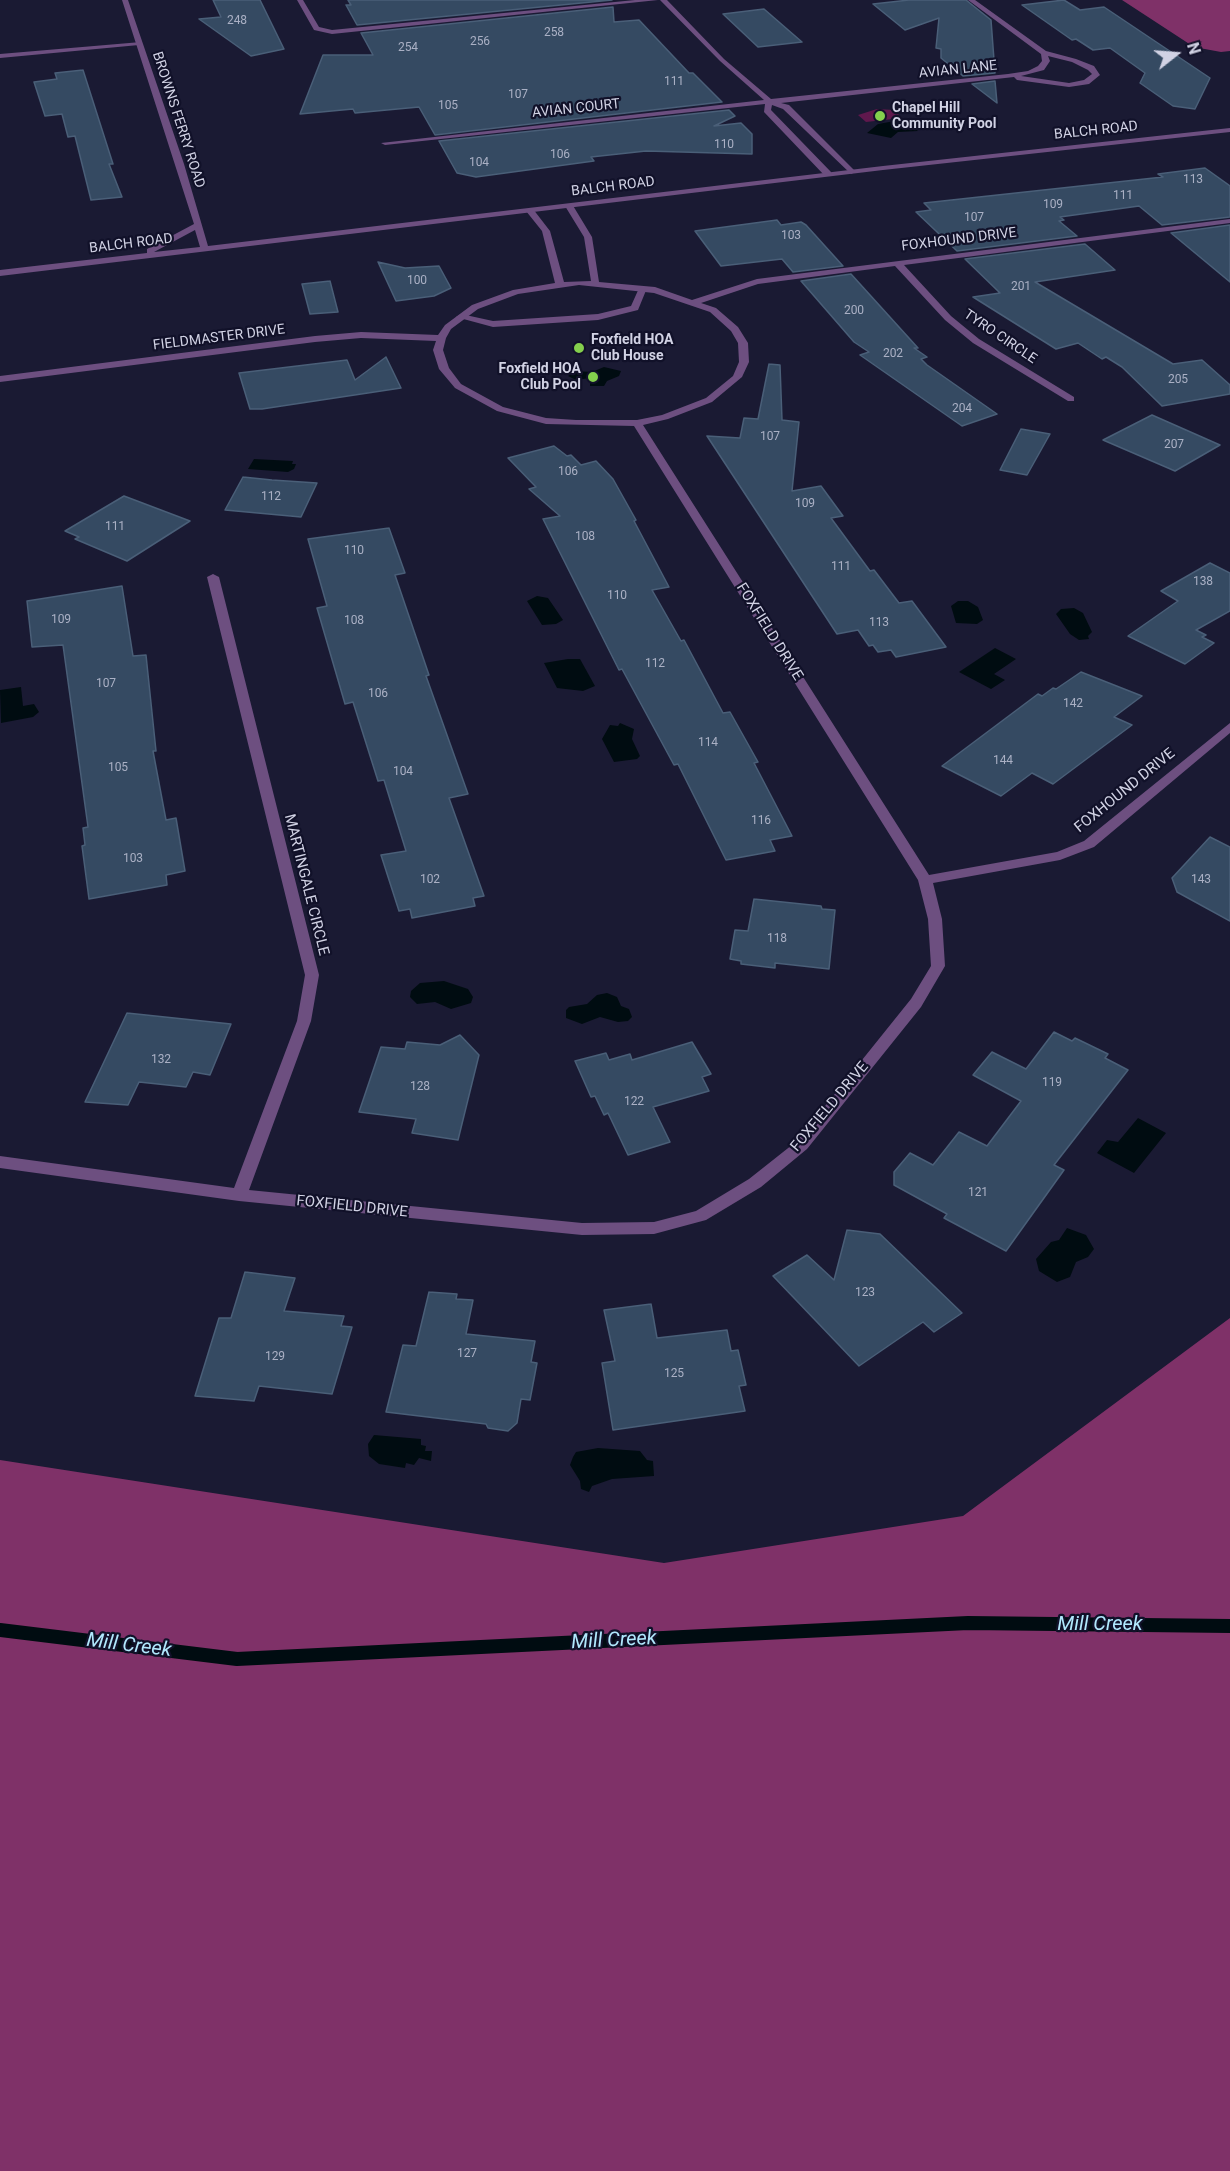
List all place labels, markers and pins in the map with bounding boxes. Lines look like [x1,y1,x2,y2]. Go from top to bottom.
place label: Chapel Hill Community Pool [892,100,996,132]
marker: Chapel Hill Community Pool [873,109,887,123]
place label: Foxfield HOA Club House [591,332,673,364]
marker: Foxfield HOA Club House [572,341,586,355]
place label: Foxfield HOA Club Pool [499,361,581,394]
marker: Foxfield HOA Club Pool [586,370,600,384]

